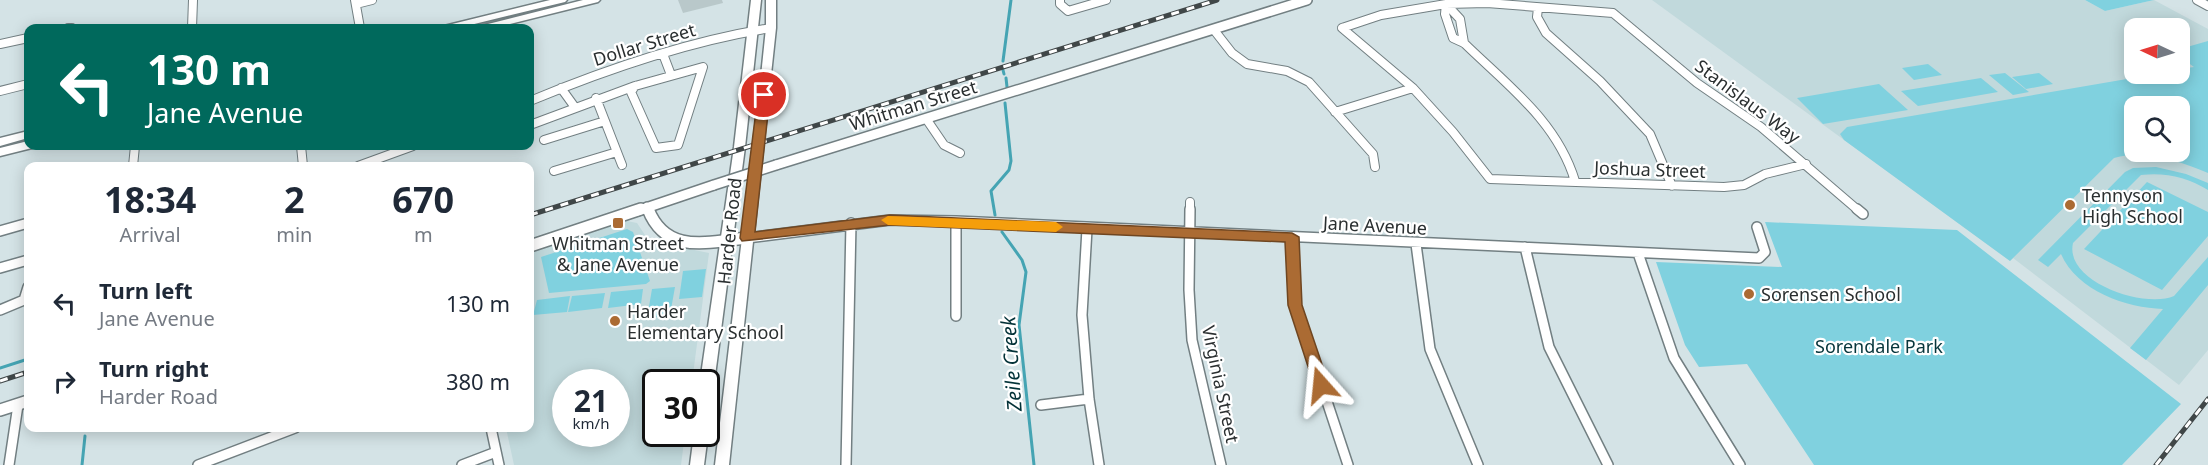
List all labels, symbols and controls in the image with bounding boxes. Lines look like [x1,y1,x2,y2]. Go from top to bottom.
street label: Dollar Street [590,17,699,71]
north arrow [2124,18,2190,84]
map controls [2124,18,2190,162]
text: 130 m [147,40,271,97]
icon: left [48,48,126,126]
street label: Stanislaus Way [1691,54,1806,149]
pin [738,69,789,120]
street label: Whitman Street [846,74,980,136]
icon: arrive [747,78,780,111]
text: Jane Avenue [147,94,303,131]
button: search [2124,96,2190,162]
street label: Joshua Street [1592,155,1707,183]
text: 18:34 [104,175,196,224]
text: 2 [284,175,305,224]
text: 670 [392,175,454,224]
street label: Harder Road [711,176,747,286]
place label: Tennyson High School [2082,183,2183,228]
marker: Tennyson High School [2063,198,2077,212]
street label: Jane Avenue [1320,210,1428,240]
marker: Whitman Street & Jane Avenue [611,216,625,230]
text: Arrival [120,221,181,248]
text: min [276,221,312,248]
text: m [414,221,433,248]
place label: Whitman Street & Jane Avenue [552,231,684,276]
text: Turn left [99,275,193,305]
place label: Sorensen School [1761,282,1901,306]
icon: left [48,287,81,320]
marker: Sorensen School [1742,287,1756,301]
text: 130 m [446,288,510,318]
place label: Harder Elementary School [627,299,784,344]
text: Jane Avenue [99,305,215,332]
marker: Harder Elementary School [608,314,622,328]
water label: Zeile Creek [994,314,1028,413]
street label: Virginia Street [1197,323,1245,445]
park label: Sorendale Park [1815,334,1943,358]
text: Turn right [99,353,209,383]
position arrow [1289,353,1353,417]
icon: right [48,365,81,398]
text: 380 m [446,366,510,396]
speed limit sign: 30 [642,369,720,447]
text: 21 [574,380,608,421]
text: Harder Road [99,383,218,410]
text: km/h [573,413,609,433]

